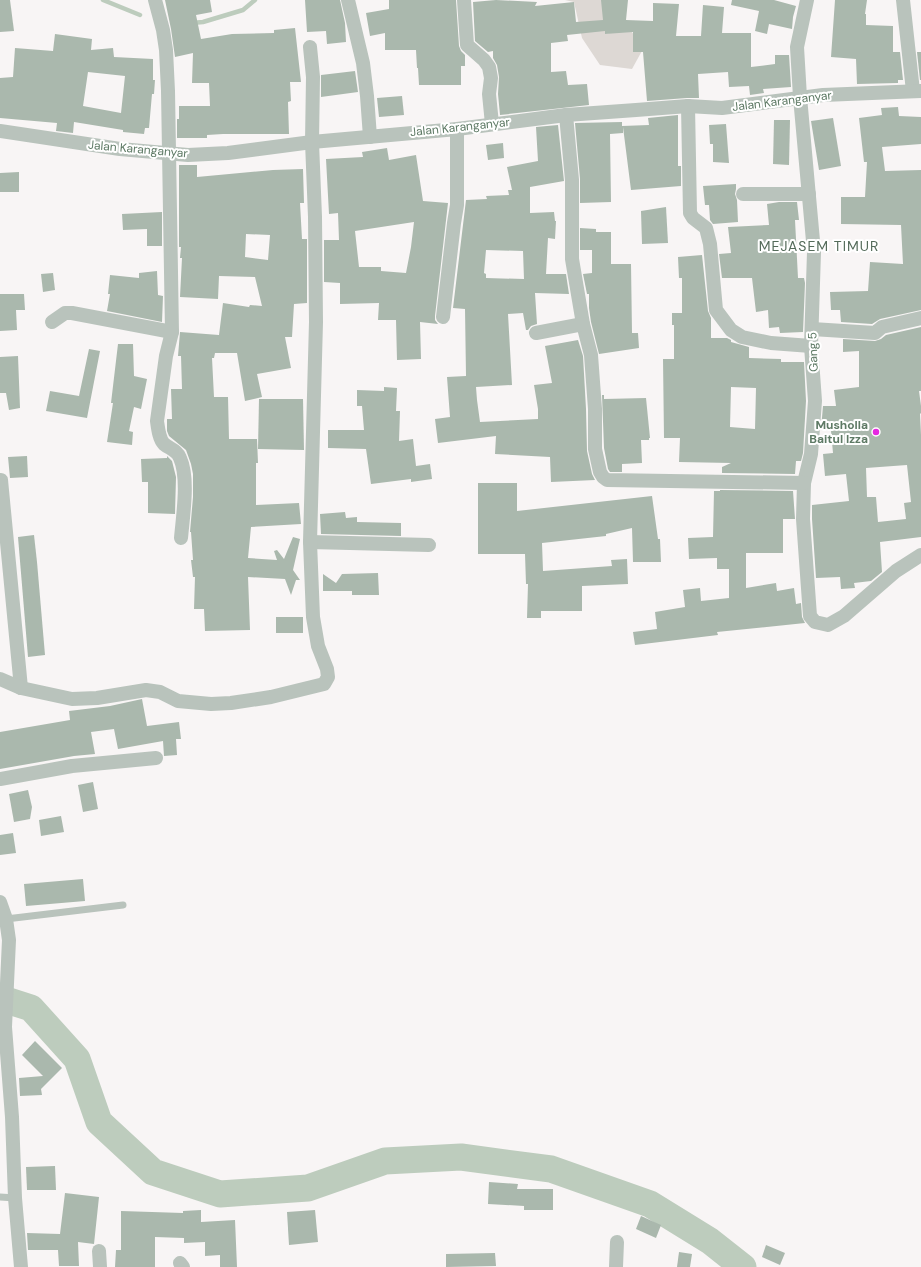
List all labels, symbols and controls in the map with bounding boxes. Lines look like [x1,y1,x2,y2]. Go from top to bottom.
street label: Jalan Karanganyar [731,87,833,115]
street label: Jalan Karanganyar [409,114,511,140]
street label: Jalan Karanganyar [87,137,189,161]
district label: MEJASEM TIMUR [759,237,879,255]
street label: Gang 5 [804,332,822,372]
place label: Musholla Baitul Izza [809,417,868,447]
marker: Musholla Baitul Izza [871,427,881,437]

